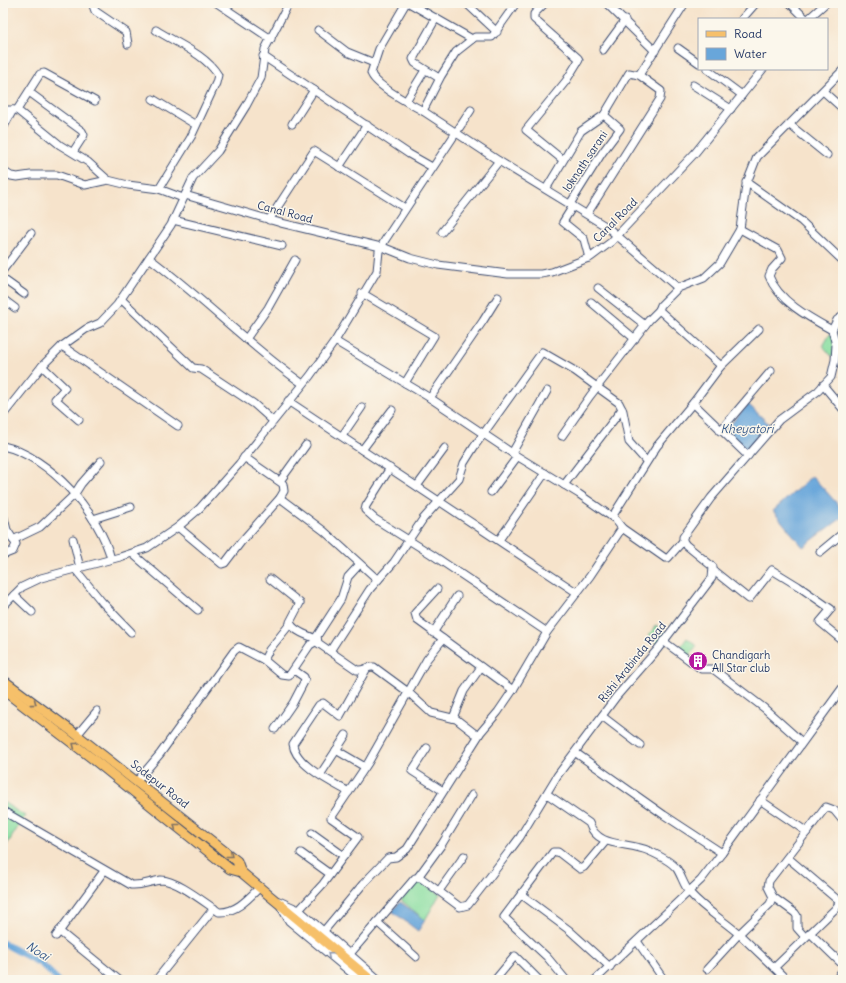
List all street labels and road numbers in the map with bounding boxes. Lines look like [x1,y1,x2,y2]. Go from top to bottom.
street label: loknath sarani [560,128,610,194]
street label: Canal Road [590,195,640,245]
street label: Canal Road [256,198,315,226]
street label: Rishi Arabinda Road [595,618,669,705]
street label: Sodepur Road [128,757,192,811]

